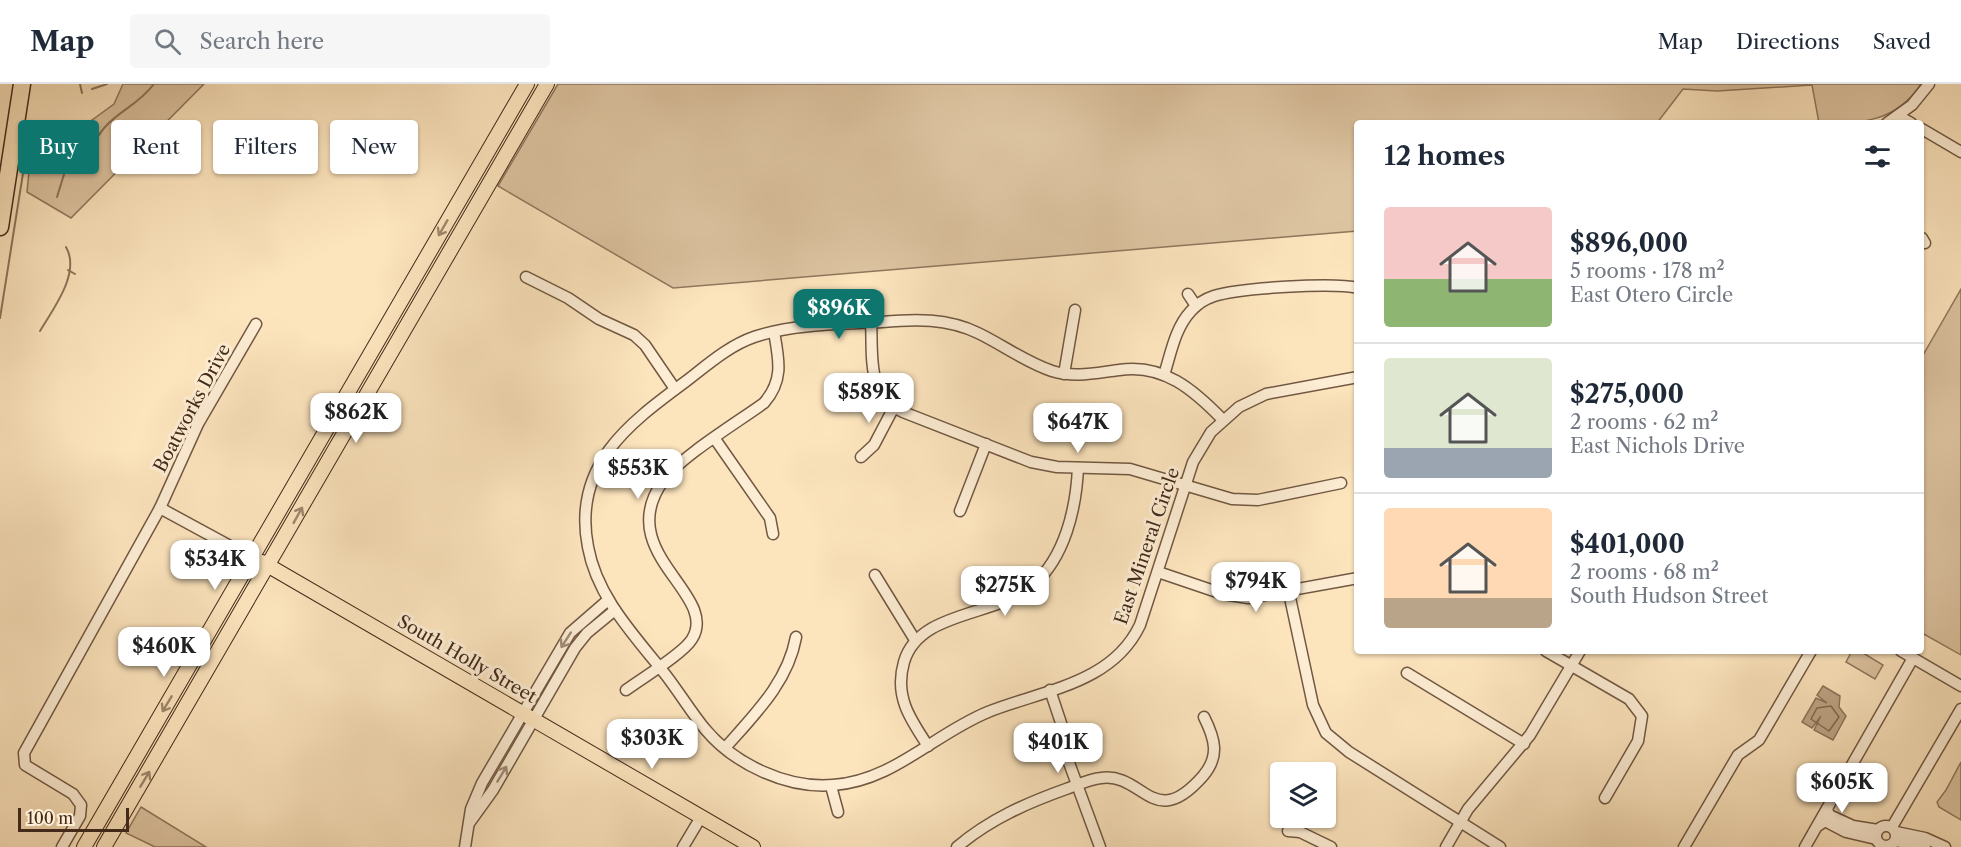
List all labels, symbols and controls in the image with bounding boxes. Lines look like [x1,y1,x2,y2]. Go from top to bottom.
search box [130,14,550,68]
text: Map [30,24,94,58]
icon: search [151,25,184,58]
text: Search here [199,28,324,55]
text: Map [1658,29,1703,54]
text: Directions [1736,29,1840,54]
text: Saved [1873,29,1931,54]
chip: Buy [18,120,99,174]
chip: Rent [111,120,201,174]
chip: Filters [213,120,318,174]
chip: New [330,120,418,174]
text: 12 homes [1384,140,1505,172]
icon: filters [1861,140,1894,173]
one-way arrow [437,219,449,236]
text: $896,000 [1570,227,1688,259]
icon: home [1432,231,1504,303]
text: 5 rooms · 178 m² [1570,259,1725,283]
text: East Otero Circle [1570,283,1733,307]
pin: $896K [797,289,881,340]
text: $896K [807,296,871,320]
street label: Boatworks Drive [149,340,235,476]
pin: $589K [827,373,911,424]
text: $275,000 [1570,378,1684,410]
text: $589K [838,380,900,404]
icon: home [1432,382,1504,454]
pin: $862K [314,393,398,444]
text: $862K [324,400,388,424]
pin: $647K [1036,403,1120,454]
text: $647K [1047,410,1109,434]
text: 2 rooms · 62 m² [1570,410,1718,434]
text: East Nichols Drive [1570,434,1745,458]
pin: $553K [596,449,680,500]
text: $553K [608,456,668,480]
street label: East Mineral Circle [1110,465,1184,627]
one-way arrow [293,506,305,523]
text: $401,000 [1570,528,1685,560]
icon: home [1432,532,1504,604]
pin: $534K [173,540,257,591]
text: $534K [184,547,246,571]
text: 2 rooms · 68 m² [1570,560,1719,584]
pin: $794K [1214,562,1298,613]
pin: $275K [963,566,1047,617]
text: $794K [1225,569,1287,593]
text: $275K [975,573,1035,597]
text: South Hudson Street [1570,584,1768,608]
street label: South Holly Street [393,610,541,708]
pin: $460K [122,627,206,678]
one-way arrow [560,631,572,648]
text: $460K [132,634,196,658]
one-way arrow [161,695,173,712]
pin: $303K [610,719,694,770]
pin: $401K [1016,723,1100,774]
text: $303K [621,726,683,750]
text: $401K [1028,730,1088,754]
map controls [1270,762,1336,828]
button: layers [1270,762,1336,828]
pin: $605K [1800,763,1884,814]
one-way arrow [497,766,509,783]
text: $605K [1811,770,1873,794]
one-way arrow [139,771,151,788]
scale bar [18,805,129,832]
text: 100 m [27,808,73,828]

